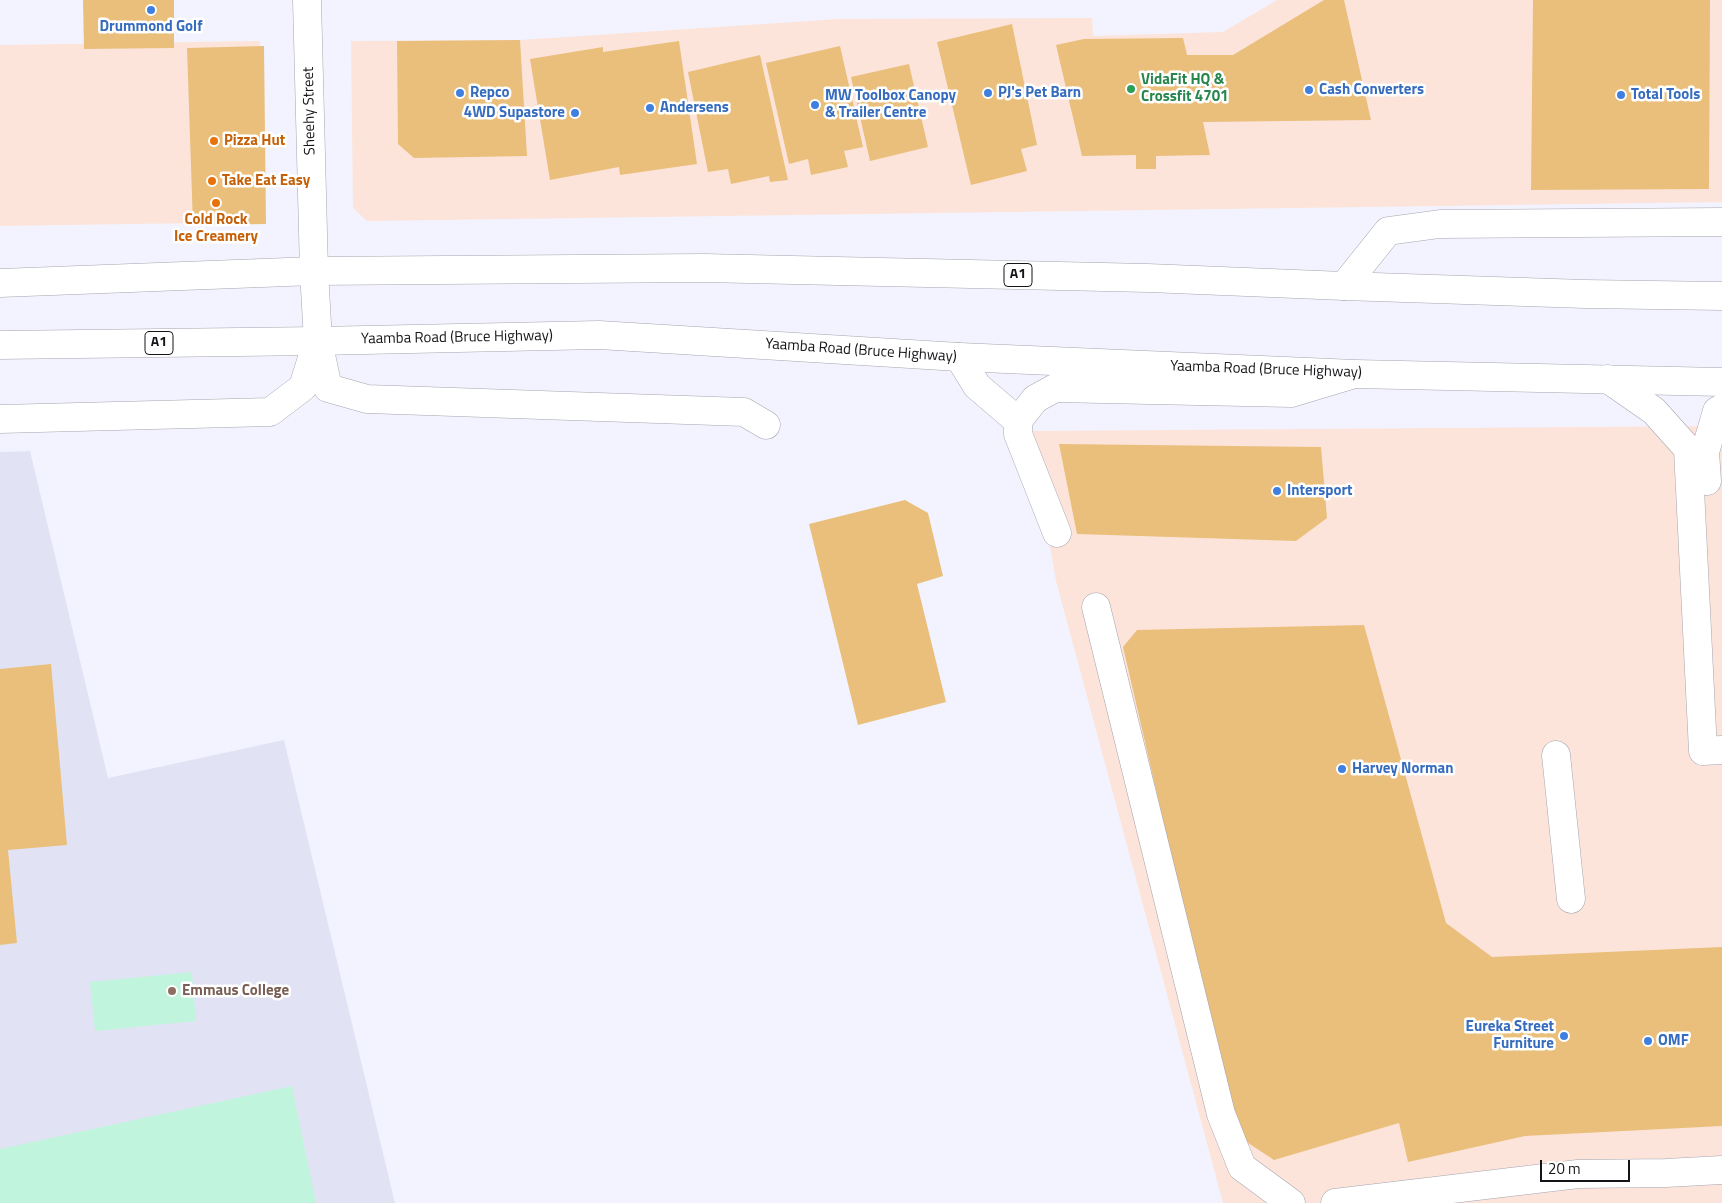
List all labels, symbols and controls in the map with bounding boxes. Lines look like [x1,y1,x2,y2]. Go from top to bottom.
marker: Drummond Golf [145,4,157,16]
place label: Drummond Golf [100,18,202,36]
street label: Sheehy Street [300,67,320,155]
place label: VidaFit HQ & Crossfit 4701 [1141,71,1228,106]
place label: Cash Converters [1319,81,1424,99]
marker: VidaFit HQ & Crossfit 4701 [1125,83,1137,95]
place label: Repco [470,84,510,102]
place label: PJ's Pet Barn [998,84,1081,102]
marker: Cash Converters [1303,84,1315,96]
place label: Total Tools [1631,86,1700,104]
marker: Repco [454,87,466,99]
place label: MW Toolbox Canopy & Trailer Centre [825,87,956,122]
marker: PJ's Pet Barn [982,87,994,99]
marker: Total Tools [1615,89,1627,101]
place label: Andersens [660,99,729,117]
marker: MW Toolbox Canopy & Trailer Centre [809,99,821,111]
marker: Andersens [644,102,656,114]
place label: 4WD Supastore [464,104,565,122]
marker: 4WD Supastore [569,107,581,119]
place label: Pizza Hut [224,132,285,150]
marker: Pizza Hut [208,135,220,147]
place label: Take Eat Easy [222,172,310,190]
marker: Take Eat Easy [206,175,218,187]
marker: Cold Rock Ice Creamery [210,197,222,209]
place label: Cold Rock Ice Creamery [174,211,258,246]
road number: A1 [1004,264,1032,286]
street label: Yaamba Road (Bruce Highway) [361,327,553,349]
road number: A1 [145,332,173,354]
street label: Yaamba Road (Bruce Highway) [765,335,957,367]
street label: Yaamba Road (Bruce Highway) [1170,358,1362,382]
place label: Intersport [1287,482,1353,500]
marker: Intersport [1271,485,1283,497]
place label: Harvey Norman [1352,760,1454,778]
marker: Harvey Norman [1336,763,1348,775]
place label: Emmaus College [182,982,289,1000]
marker: Emmaus College [166,985,178,997]
place label: Eureka Street Furniture [1466,1018,1554,1053]
marker: Eureka Street Furniture [1558,1030,1570,1042]
place label: OMF [1658,1032,1689,1050]
marker: OMF [1642,1035,1654,1047]
scale bar [1542,1150,1632,1182]
text: 20 m [1548,1157,1581,1180]

